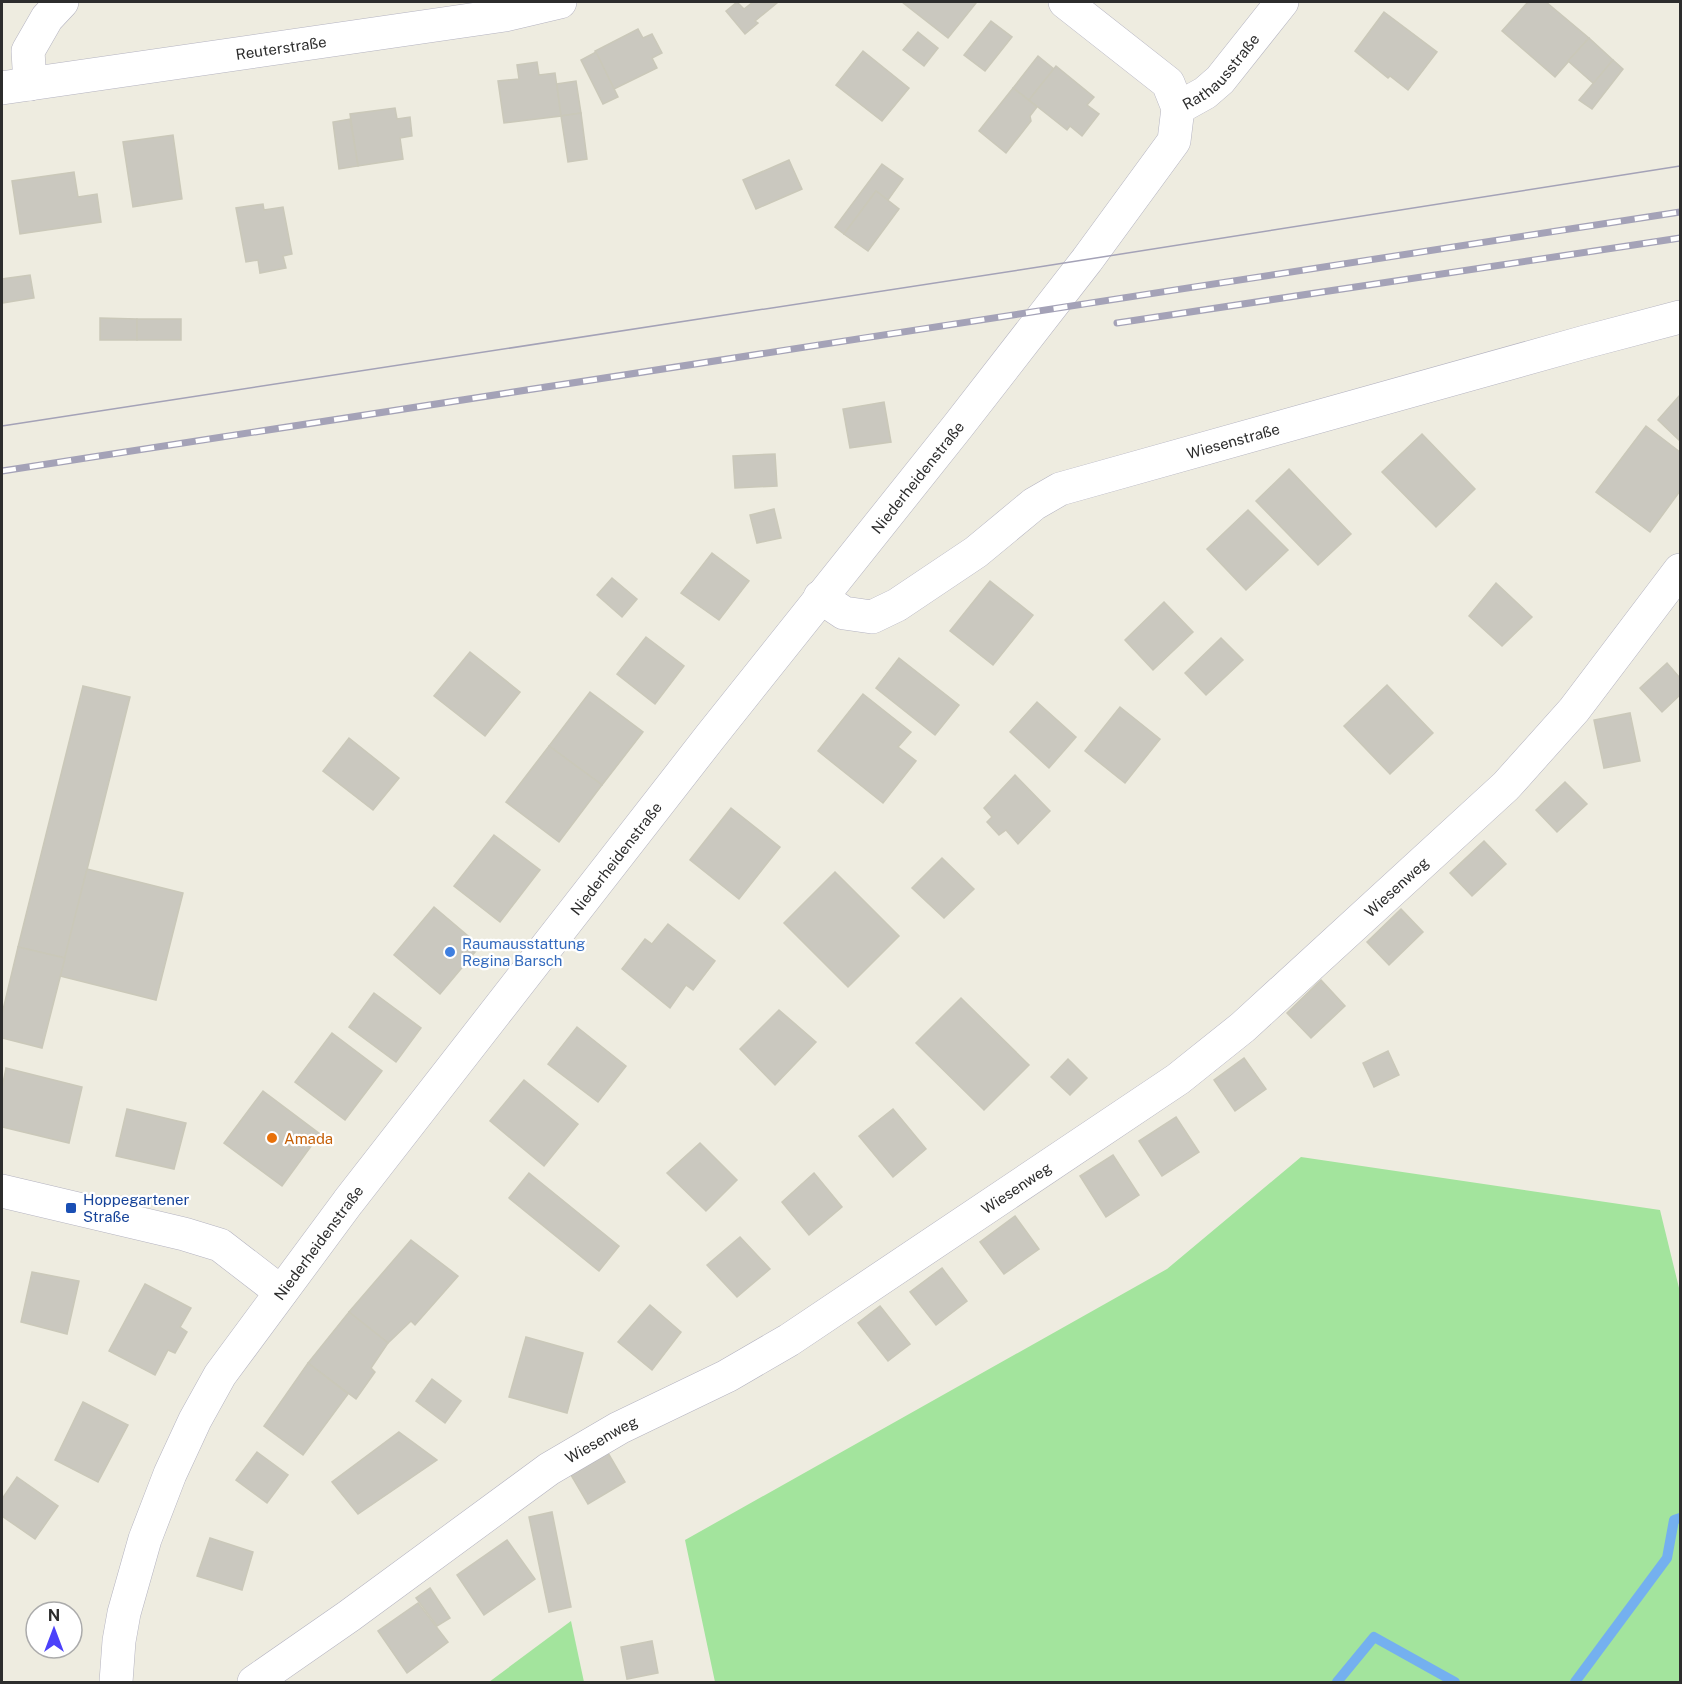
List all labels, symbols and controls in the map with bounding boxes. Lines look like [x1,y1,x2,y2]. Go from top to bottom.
street label: Rathausstraße [1179,30,1262,112]
street label: Reuterstraße [235,33,328,62]
street label: Niederheidenstraße [867,418,967,536]
street label: Wiesenstraße [1185,419,1281,462]
street label: Niederheidenstraße [566,798,665,918]
street label: Wiesenweg [1361,853,1432,920]
place label: Raumausstattung Regina Barsch [462,935,585,969]
marker: Raumausstattung Regina Barsch [443,945,457,959]
place label: Amada [284,1130,333,1147]
marker: Amada [265,1131,279,1145]
street label: Wiesenweg [978,1158,1054,1217]
street label: Niederheidenstraße [270,1182,366,1303]
place label: Hoppegartener Straße [83,1191,190,1225]
marker: Hoppegartener Straße [64,1201,78,1215]
street label: Wiesenweg [562,1412,640,1466]
north arrow [24,1600,84,1660]
text: N [48,1606,60,1625]

